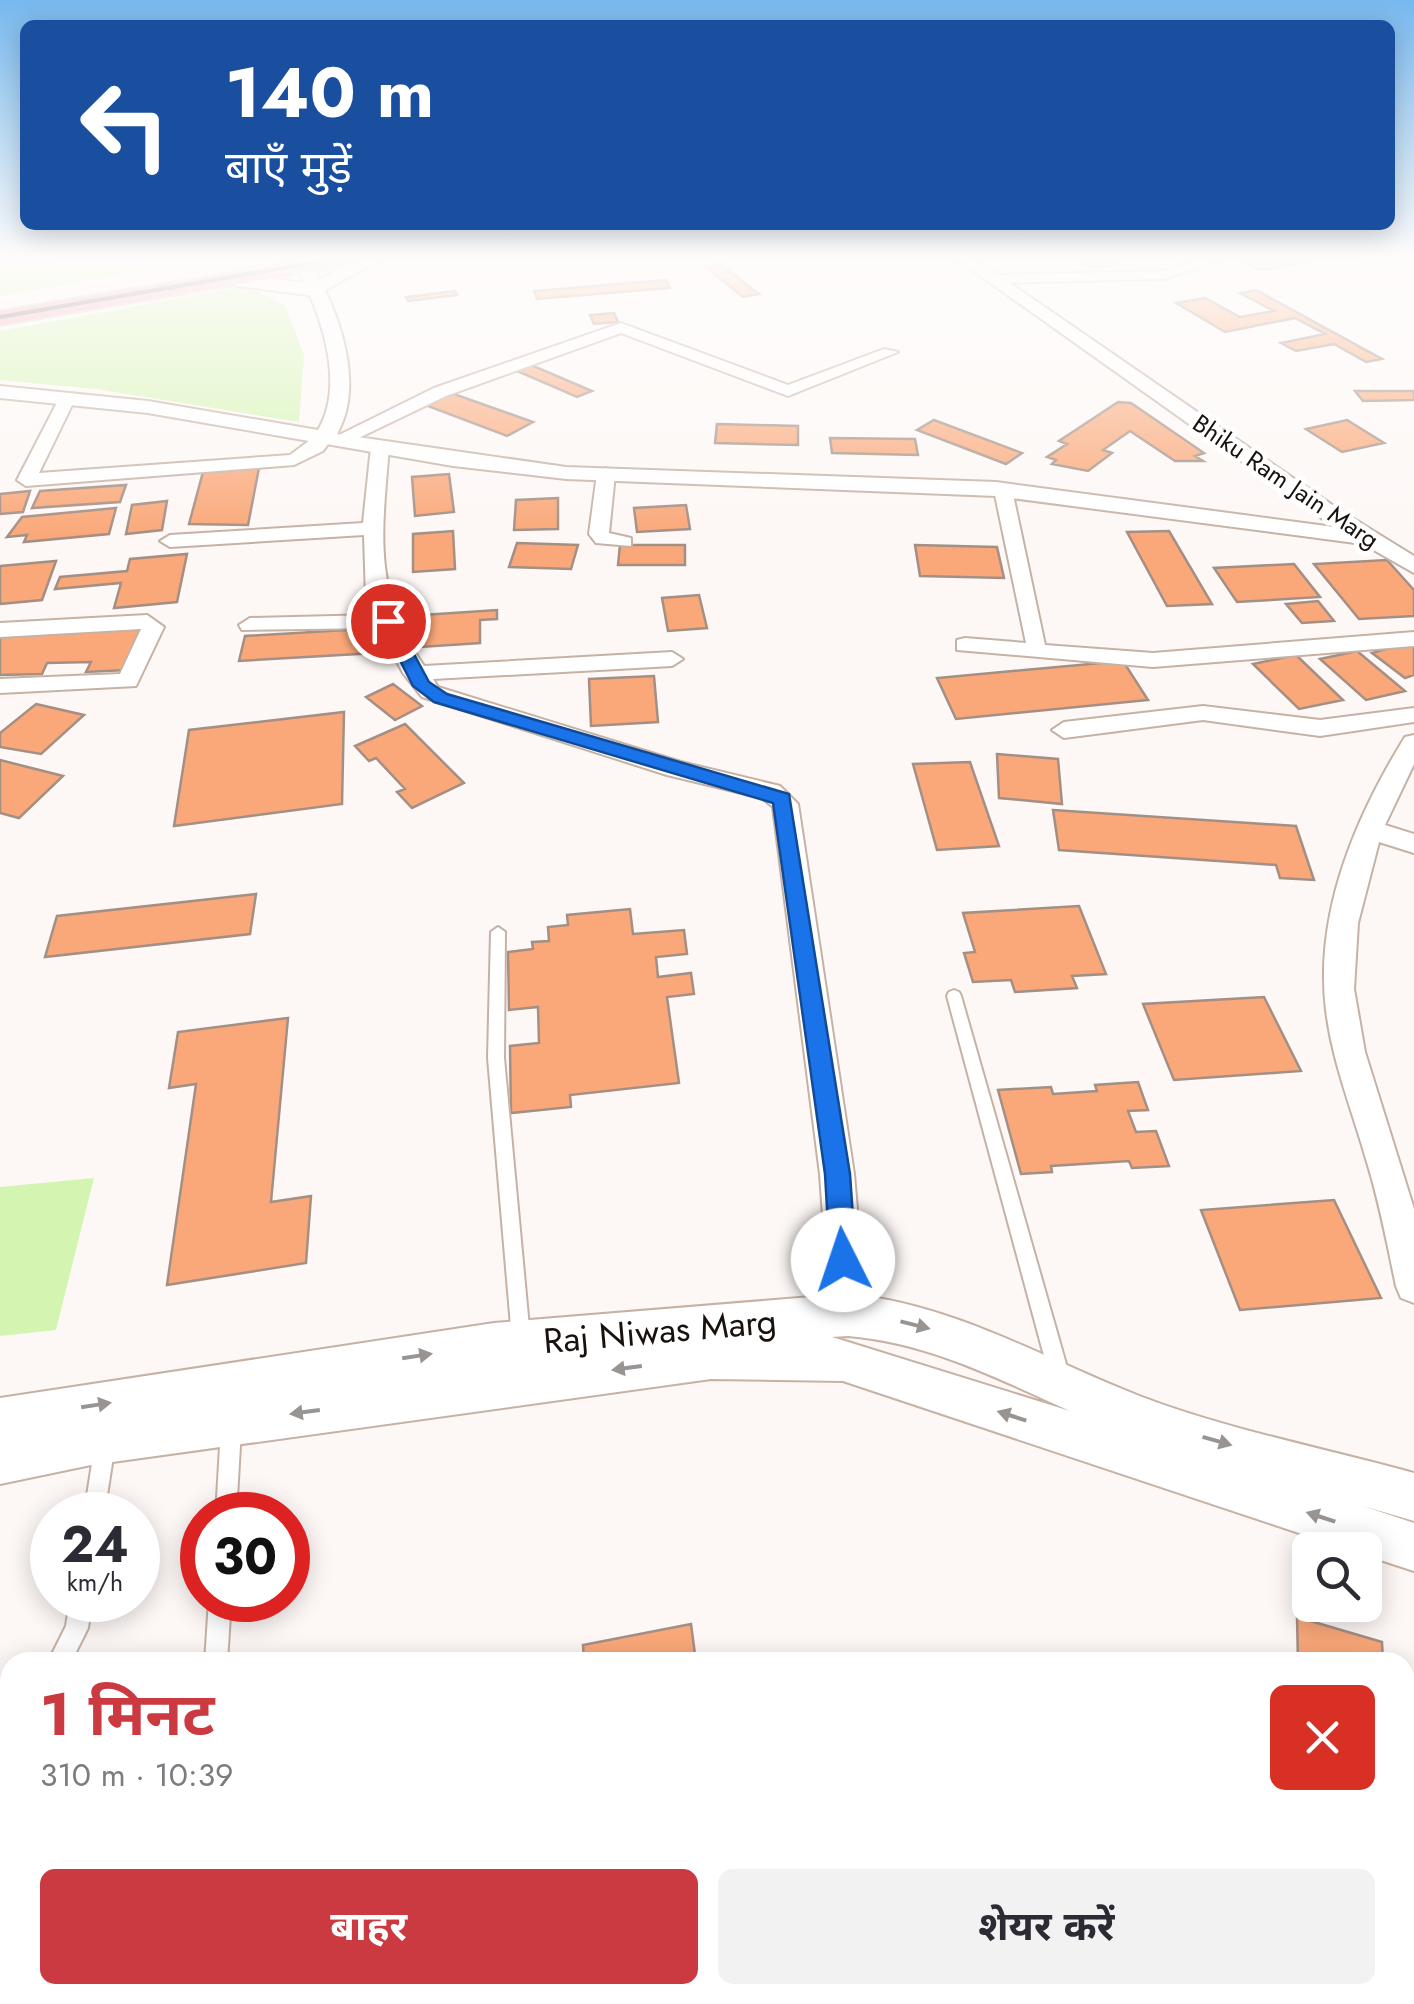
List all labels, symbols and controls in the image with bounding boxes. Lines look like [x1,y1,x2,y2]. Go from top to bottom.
text: 140 m [225,42,434,143]
icon: left [60,60,190,190]
text: बाएँ मुड़ें [225,135,352,200]
street label: Bhiku Ram Jain Marg [1186,405,1386,557]
pin [346,579,431,664]
icon: arrive [361,594,416,649]
position arrow [791,1208,895,1312]
street label: Raj Niwas Marg [541,1296,779,1366]
one-way arrow [900,1318,931,1333]
one-way arrow [402,1347,434,1363]
one-way arrow [611,1360,643,1376]
one-way arrow [81,1397,112,1412]
one-way arrow [289,1404,321,1420]
one-way arrow [997,1407,1027,1422]
one-way arrow [1202,1434,1233,1449]
speed limit sign: 30 [180,1492,310,1622]
text: 24 [61,1508,129,1581]
one-way arrow [1306,1508,1336,1523]
map controls [1292,1532,1382,1622]
button: search [1292,1532,1382,1622]
text: km/h [67,1564,123,1600]
text: 1 मिनट [40,1671,214,1758]
button: close [1270,1685,1375,1790]
text: 310 m · 10:39 [40,1752,234,1798]
button: बाहर [40,1869,698,1984]
button: शेयर करें [718,1869,1375,1984]

